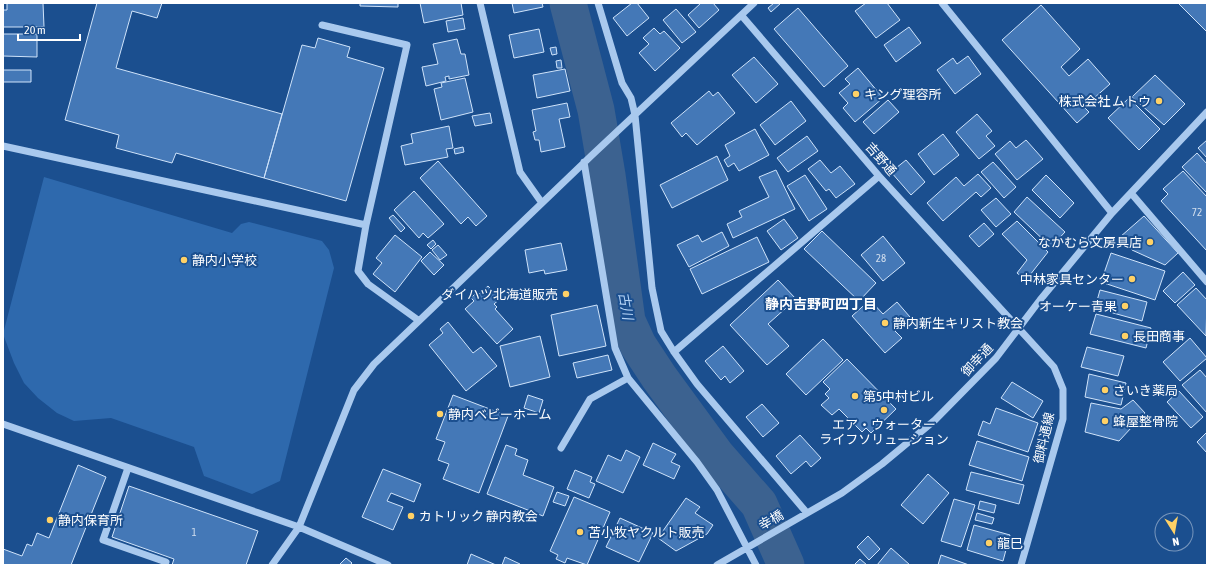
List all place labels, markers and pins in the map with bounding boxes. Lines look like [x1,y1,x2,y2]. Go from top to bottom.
place label: キング理容所 [864,87,942,102]
marker: キング理容所 [851,89,861,99]
place label: 株式会社 ムトウ [1058,94,1151,109]
marker: 株式会社 ムトウ [1154,96,1164,106]
place label: なかむら文房具店 [1038,235,1142,250]
marker: なかむら文房具店 [1145,237,1155,247]
place label: 静内小学校 [192,253,257,268]
marker: 静内小学校 [179,255,189,265]
place label: 中林家具センター [1020,272,1124,287]
marker: 中林家具センター [1127,274,1137,284]
place label: ダイハツ北海道販売 [441,287,558,302]
marker: ダイハツ北海道販売 [561,289,571,299]
place label: オーケー青果 [1039,299,1117,314]
marker: オーケー青果 [1120,301,1130,311]
place label: 静内新生キリスト教会 [893,316,1023,331]
marker: 静内新生キリスト教会 [880,318,890,328]
place label: 長田商事 [1133,329,1185,344]
marker: 長田商事 [1120,331,1130,341]
place label: さいき薬局 [1113,383,1178,398]
marker: さいき薬局 [1100,385,1110,395]
place label: 第5中村ビル [863,389,934,404]
marker: 第5中村ビル [850,391,860,401]
marker: エア・ウォーター ライフソリューション [879,405,889,415]
place label: 静内ベビーホーム [448,407,552,422]
marker: 静内ベビーホーム [435,409,445,419]
place label: 蜂屋整骨院 [1113,414,1178,429]
marker: 蜂屋整骨院 [1100,416,1110,426]
place label: エア・ウォーター ライフソリューション [819,417,949,447]
place label: カトリック 静内教会 [419,509,538,524]
marker: カトリック 静内教会 [406,511,416,521]
place label: 静内保育所 [58,513,123,528]
marker: 静内保育所 [45,515,55,525]
place label: 苫小牧ヤクルト販売 [588,525,705,540]
marker: 苫小牧ヤクルト販売 [575,527,585,537]
place label: 龍巳 [997,536,1023,551]
marker: 龍巳 [984,538,994,548]

